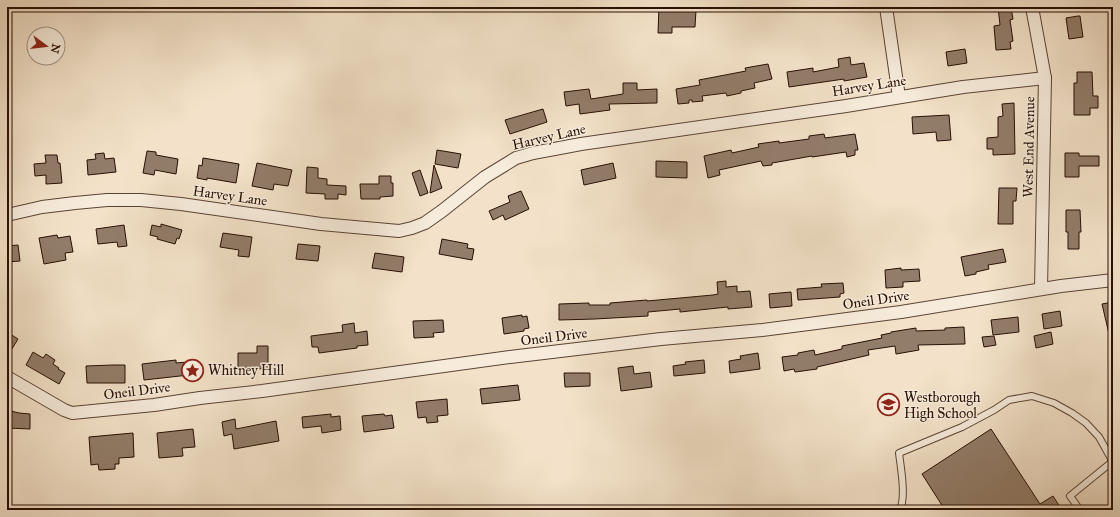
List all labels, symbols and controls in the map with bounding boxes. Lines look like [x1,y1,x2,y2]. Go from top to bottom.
north arrow [26,26,66,66]
text: N [48,42,63,55]
street label: Harvey Lane [831,72,908,100]
street label: West End Avenue [1020,96,1038,198]
street label: Harvey Lane [511,120,588,154]
street label: Harvey Lane [192,182,268,210]
street label: Oneil Drive [842,287,911,313]
street label: Oneil Drive [520,324,588,350]
place icon: Whitney Hill [179,357,205,383]
place label: Whitney Hill [208,362,285,379]
street label: Oneil Drive [103,378,171,404]
place label: Westborough High School [904,389,981,422]
school or university icon: Westborough High School [876,392,902,418]

